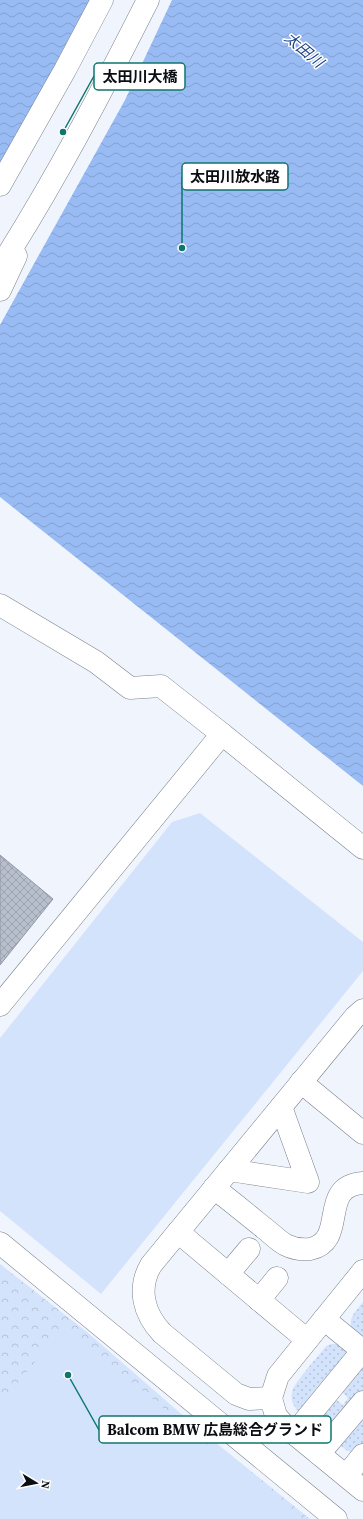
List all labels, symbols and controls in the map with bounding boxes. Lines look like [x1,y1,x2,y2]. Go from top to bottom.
water label: 太田川 [280,27,330,73]
callout: 太田川大橋 [94,63,185,90]
text: 太田川大橋 [102,66,178,87]
callout: 太田川放水路 [182,163,288,190]
text: 太田川放水路 [190,166,280,187]
callout: Balcom BMW 広島総合グランド [99,1416,331,1443]
text: Balcom BMW 広島総合グランド [107,1419,323,1440]
north arrow [16,1463,56,1503]
text: N [37,1479,53,1490]

